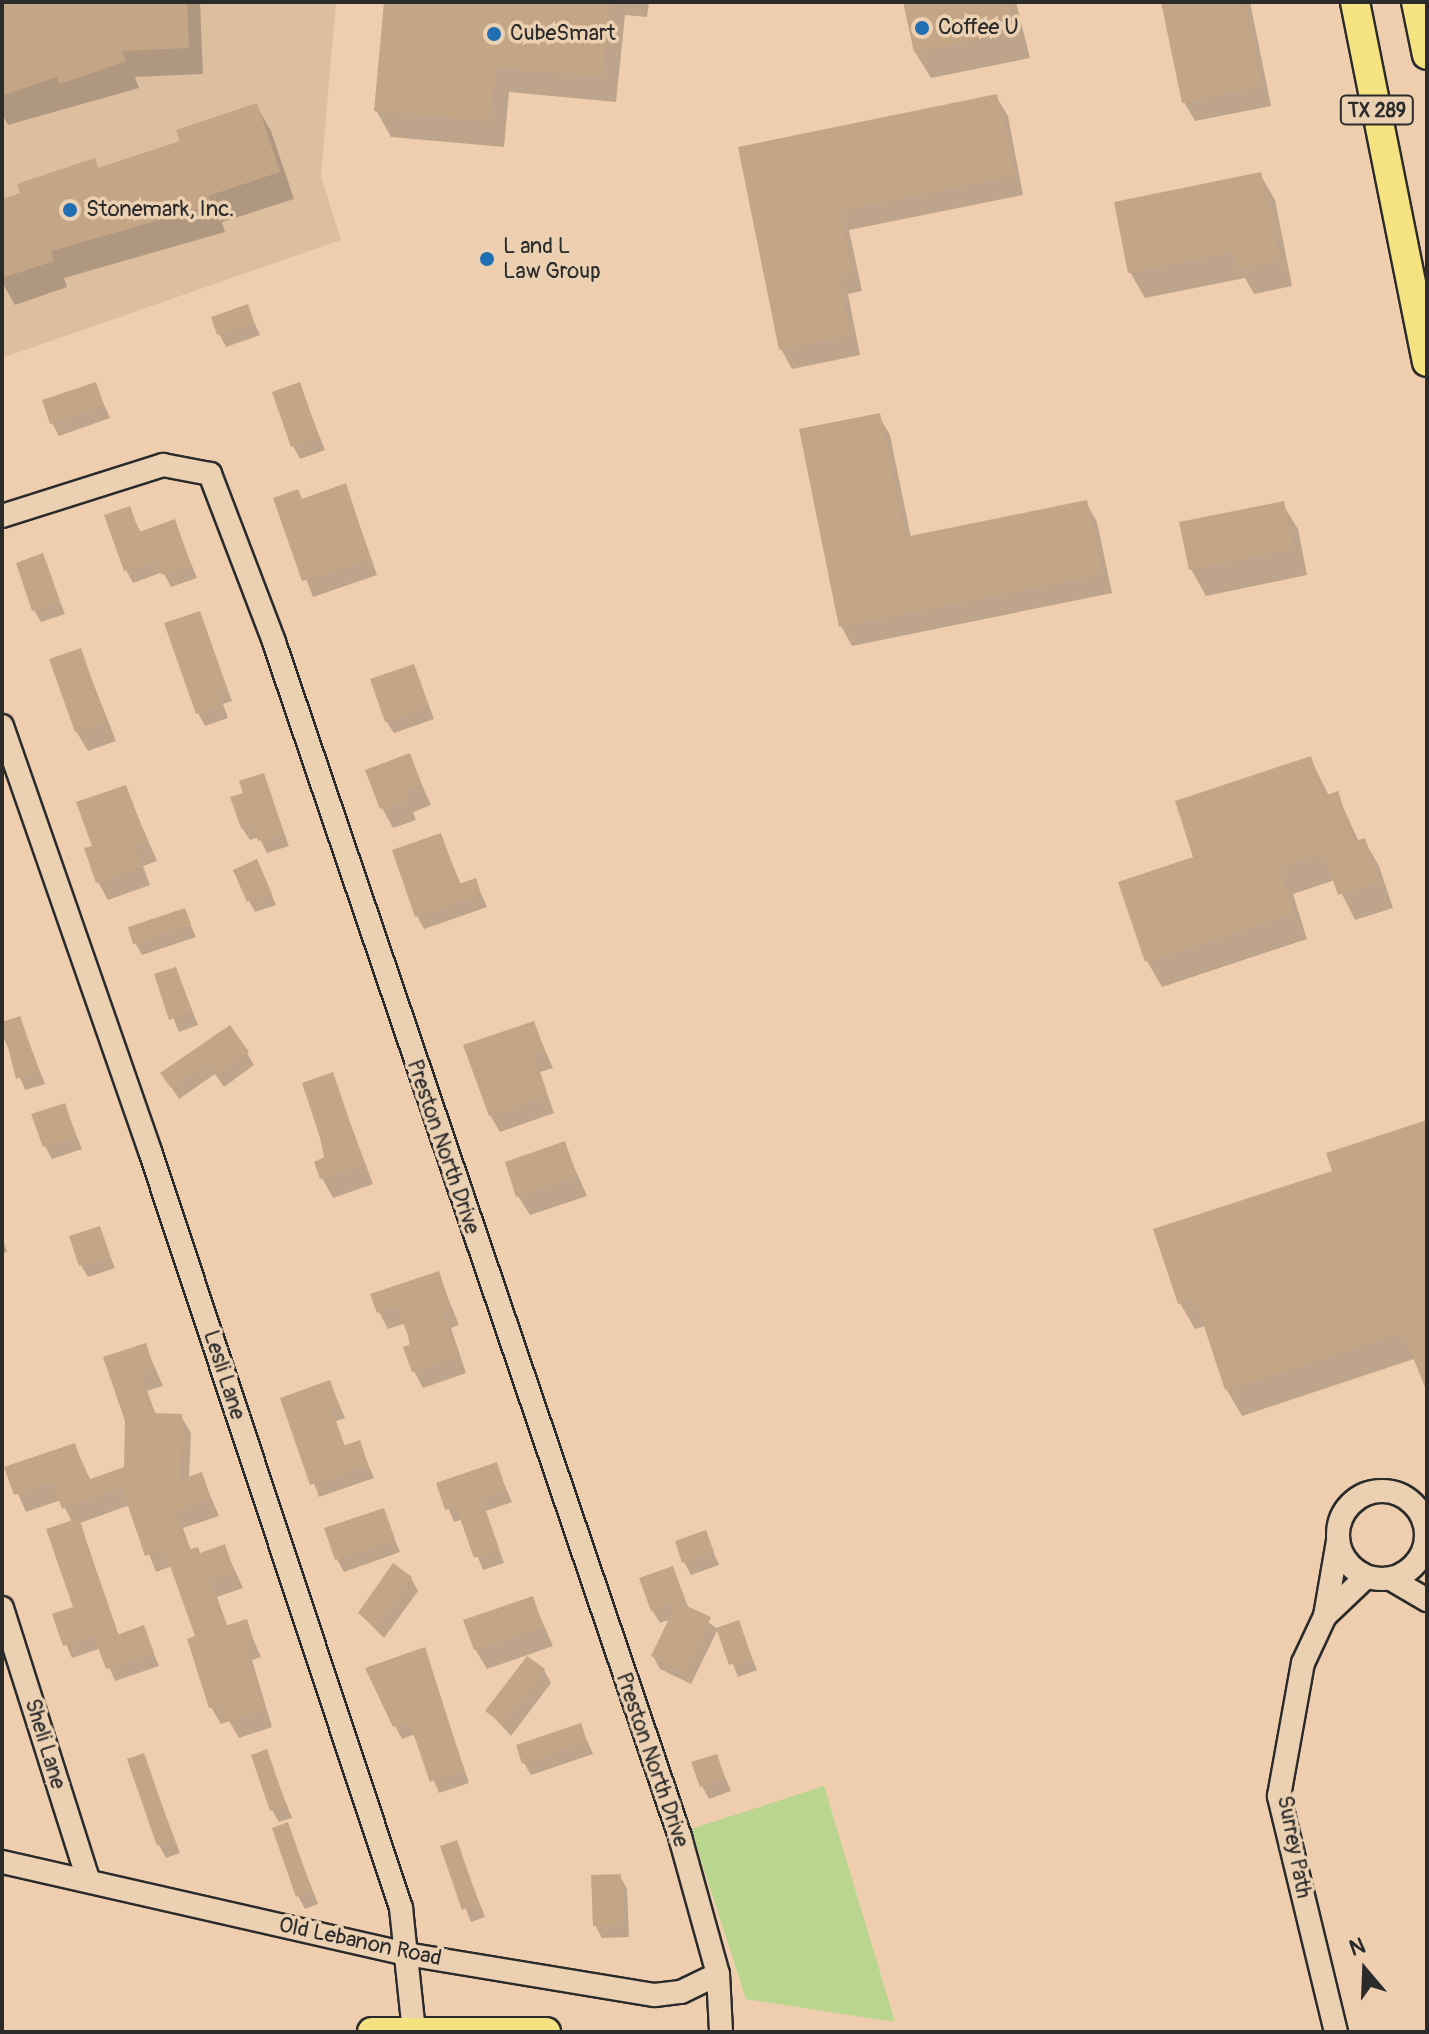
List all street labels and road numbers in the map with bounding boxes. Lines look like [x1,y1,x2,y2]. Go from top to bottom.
road number: TX 289 [1339,94,1415,126]
street label: Preston North Drive [401,1056,485,1238]
street label: Lesli Lane [197,1327,251,1423]
street label: Preston North Drive [610,1669,694,1851]
street label: Sheli Lane [19,1696,71,1792]
street label: Surrey Path [1271,1793,1317,1901]
street label: Old Lebanon Road [276,1912,444,1972]

